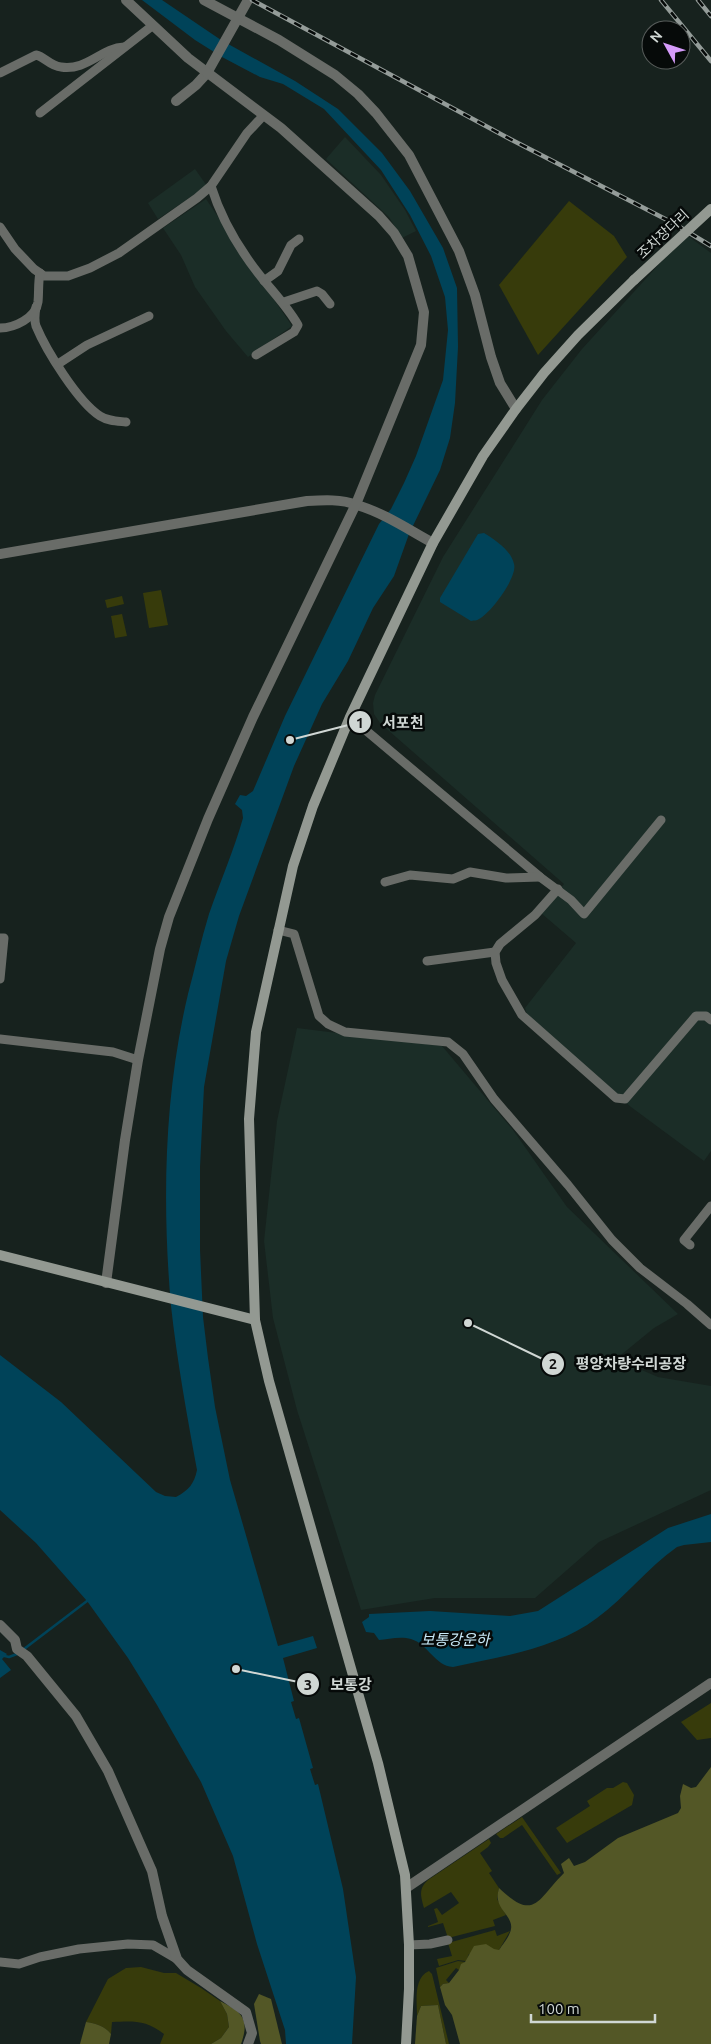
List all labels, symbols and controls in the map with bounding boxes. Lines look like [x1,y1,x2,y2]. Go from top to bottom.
north arrow [641,20,691,70]
text: N [647,27,666,46]
street label: 조차장다리 [634,206,692,262]
callout: 서포천 [347,707,434,737]
text: 1 [356,714,364,731]
text: 서포천 [382,714,424,731]
callout: 평양차량수리공장 [541,1349,696,1379]
text: 2 [549,1355,557,1372]
text: 평양차량수리공장 [576,1355,686,1372]
water label: 보통강운하 [420,1631,492,1648]
callout: 보통강 [296,1669,382,1699]
text: 3 [304,1676,312,1693]
text: 보통강 [330,1676,372,1693]
scale bar [531,1992,655,2024]
text: 100 m [538,2000,580,2017]

